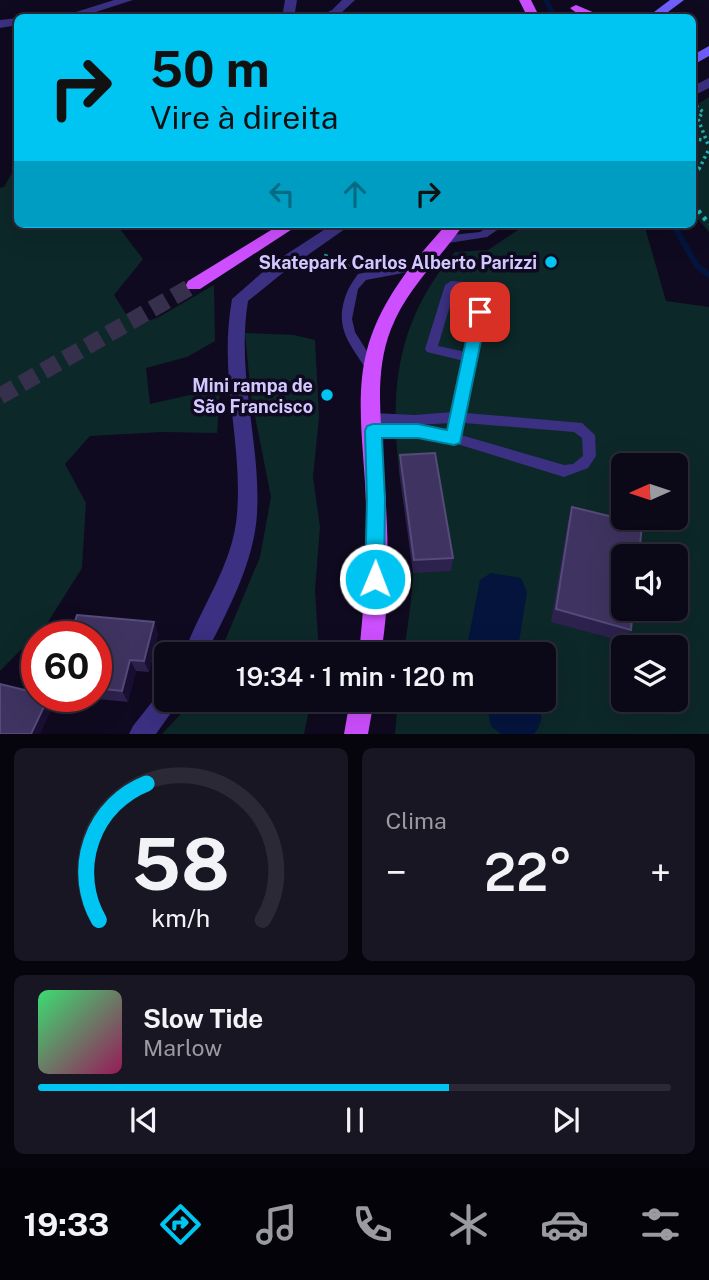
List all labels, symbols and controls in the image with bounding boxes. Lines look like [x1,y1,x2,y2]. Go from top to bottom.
text: 50 m [150,40,270,98]
icon: right [35,42,126,133]
text: Vire à direita [150,99,338,136]
icon: left [263,175,301,213]
icon: ahead [336,175,374,213]
icon: right [409,175,447,213]
place label: Skatepark Carlos Alberto Parizzi [259,252,537,273]
marker: Skatepark Carlos Alberto Parizzi [543,254,559,270]
pin [450,282,510,342]
icon: arrive [461,293,499,331]
place label: Mini rampa de São Francisco [192,375,313,417]
marker: Mini rampa de São Francisco [319,387,335,403]
north arrow [611,453,688,530]
map controls [611,453,688,712]
position arrow [338,542,412,616]
button: sound [611,544,688,621]
speed limit sign: 60 [21,621,112,712]
button: layers [611,635,688,712]
text: 19:34 · 1 min · 120 m [236,661,474,692]
text: Clima [386,807,447,834]
text: 58 [132,822,230,907]
text: 22° [484,842,573,903]
text: − [386,850,407,895]
text: + [650,850,671,895]
text: km/h [151,903,210,933]
text: Slow Tide [143,1003,263,1034]
text: Marlow [143,1034,222,1061]
icon: previous [125,1101,163,1139]
icon: pause [336,1101,374,1139]
icon: next [547,1101,585,1139]
icon: directions [156,1200,205,1249]
icon: music [252,1200,301,1249]
icon: phone [348,1200,397,1249]
icon: climate [444,1200,493,1249]
icon: car [540,1200,589,1249]
icon: filters [636,1200,685,1249]
text: 19:33 [24,1206,109,1243]

